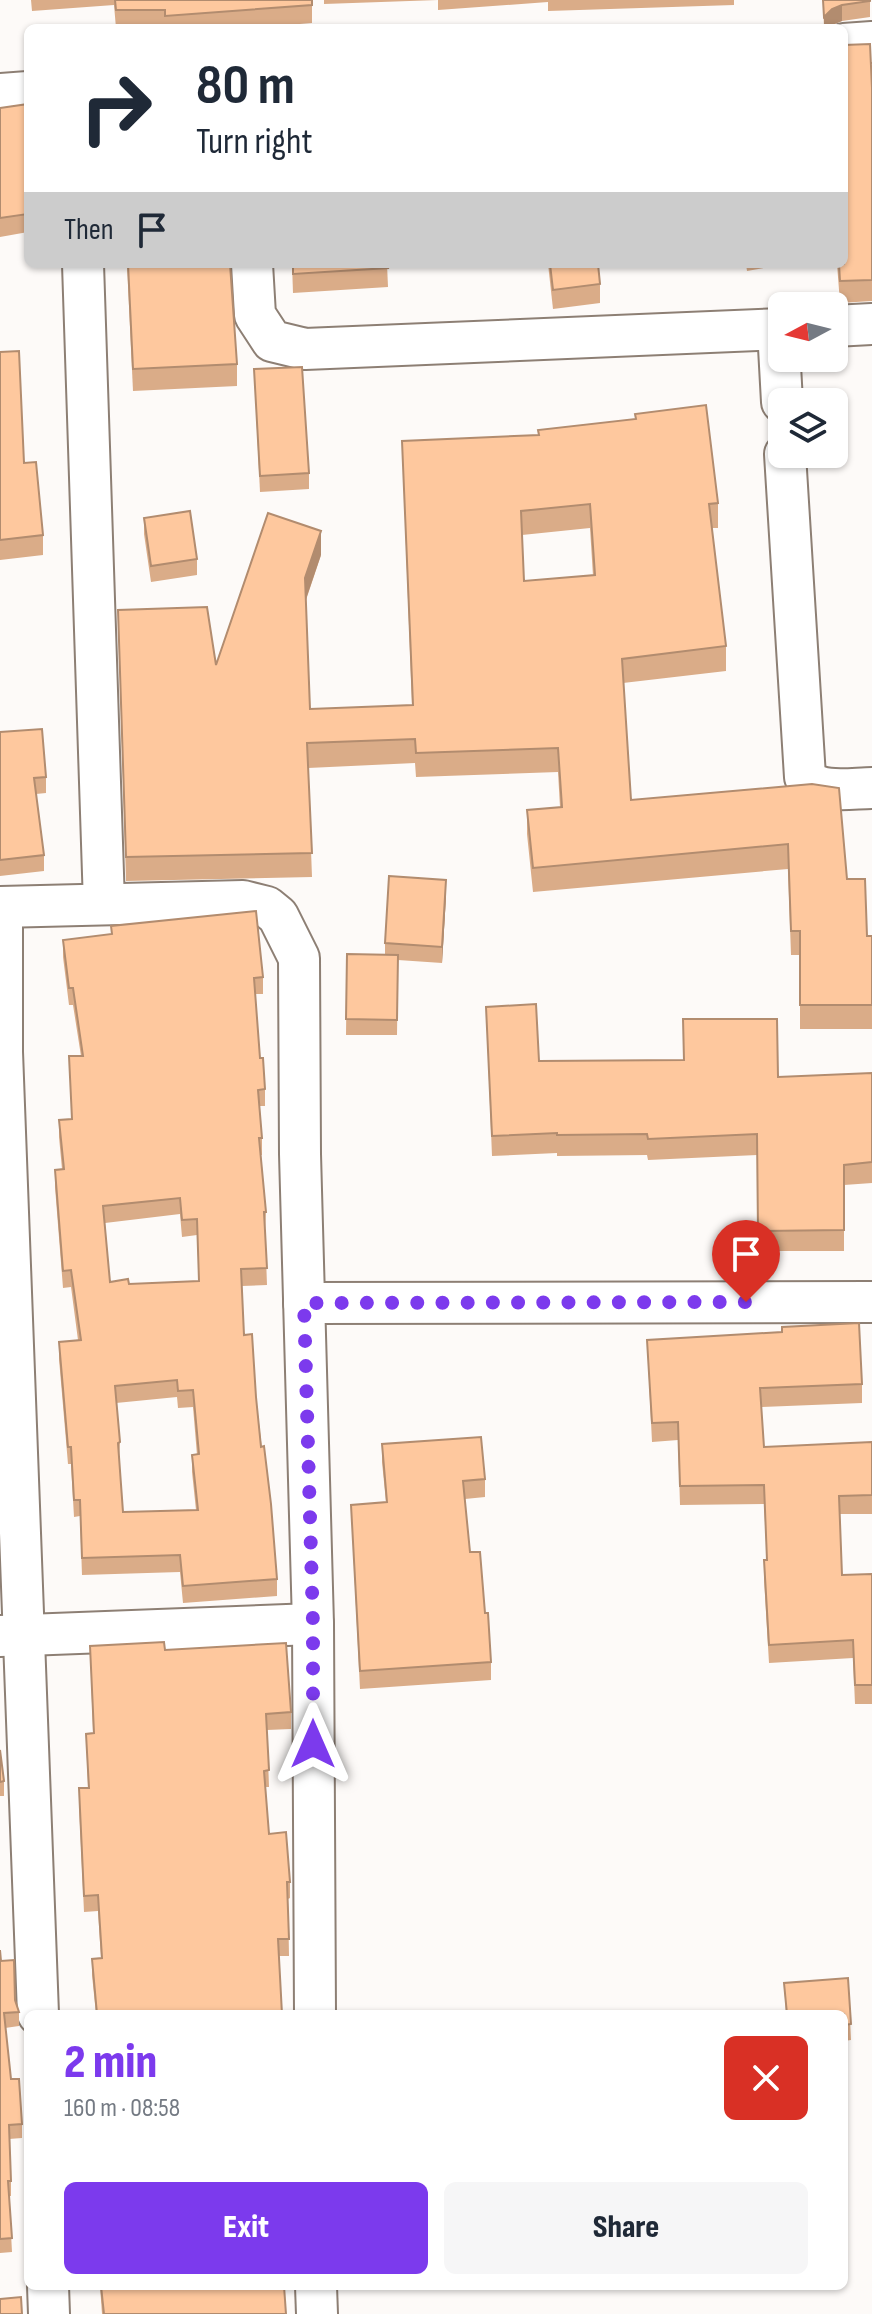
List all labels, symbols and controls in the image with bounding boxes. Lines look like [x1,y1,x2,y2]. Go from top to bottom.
text: 80 m [196,53,295,120]
icon: right [64,56,168,160]
text: Turn right [196,121,313,164]
icon: arrive [130,208,174,252]
text: Then [64,212,114,248]
north arrow [768,292,848,372]
map controls [768,292,848,468]
button: layers [768,388,848,468]
pin [712,1220,780,1302]
icon: arrive [724,1232,768,1276]
position arrow [271,1702,355,1786]
text: 2 min [64,2034,157,2091]
button: close [724,2036,808,2120]
text: 160 m · 08:58 [64,2093,180,2124]
button: Exit [64,2182,428,2274]
button: Share [444,2182,808,2274]

